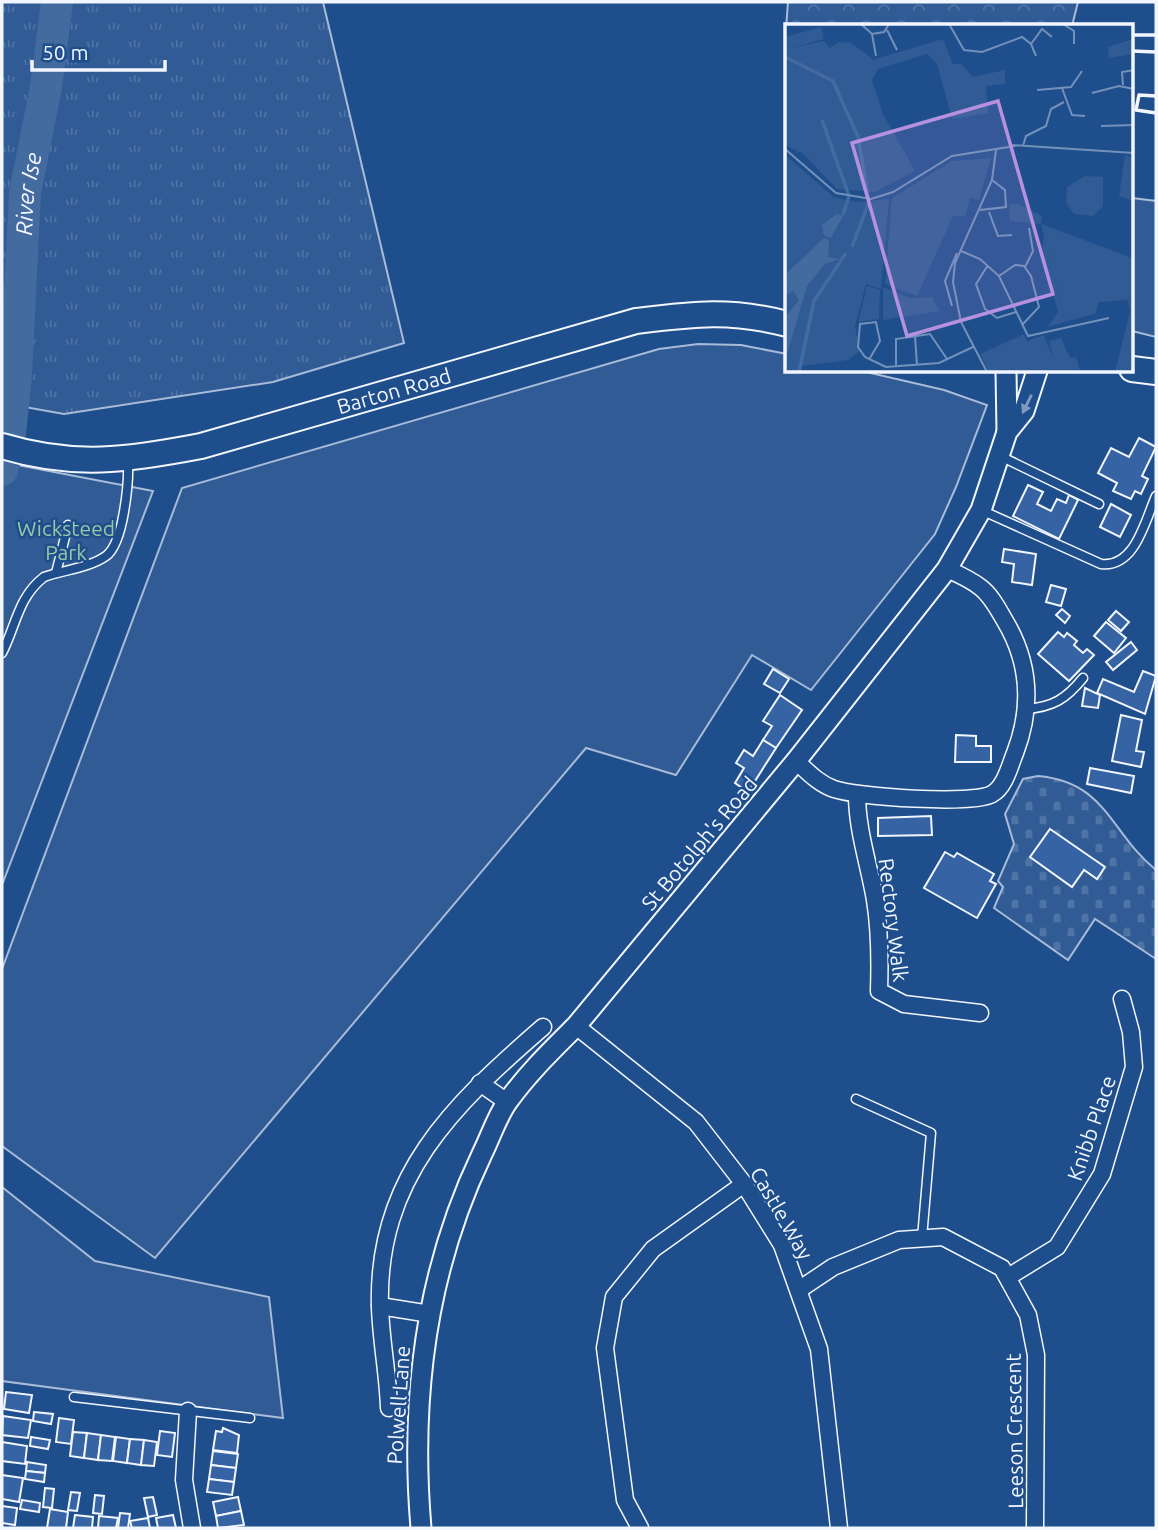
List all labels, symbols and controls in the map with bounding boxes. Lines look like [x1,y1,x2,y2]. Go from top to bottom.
inset map [785,24,1134,373]
scale bar [32,28,164,72]
text: 50 m [42,40,89,64]
water label: River Ise [10,150,45,236]
street label: Barton Road [334,363,454,418]
one-way arrow [1021,394,1033,414]
park label: Wicksteed Park [17,516,115,564]
street label: St Botolph's Road [636,771,762,915]
street label: Rectory Walk [875,857,914,983]
street label: Knibb Place [1062,1072,1120,1184]
street label: Castle Way [746,1162,818,1264]
street label: Polwell Lane [382,1345,414,1465]
street label: Leeson Crescent [1001,1353,1027,1509]

